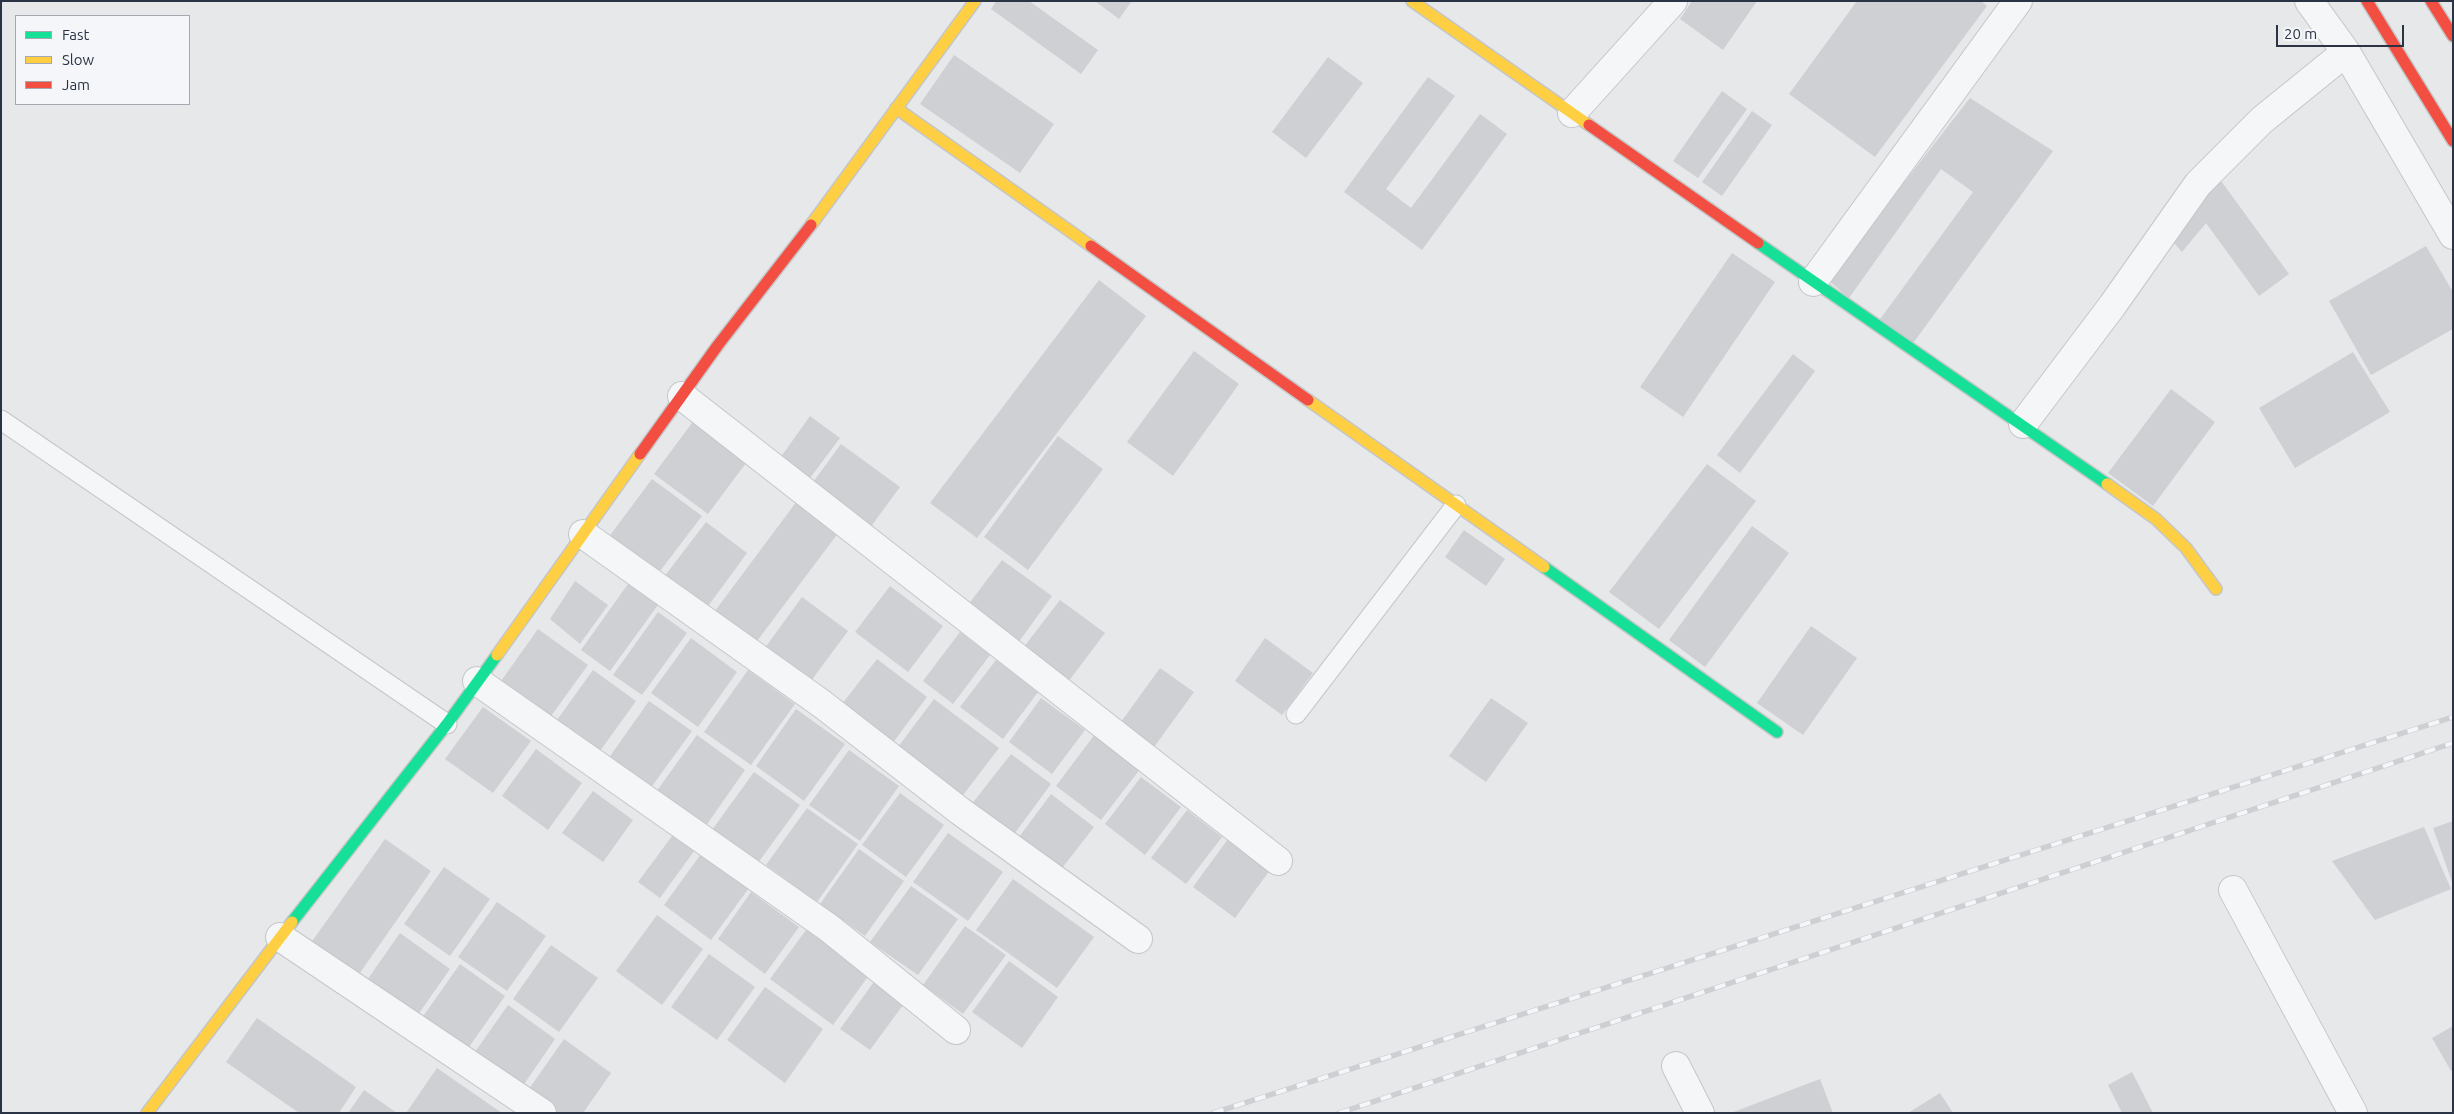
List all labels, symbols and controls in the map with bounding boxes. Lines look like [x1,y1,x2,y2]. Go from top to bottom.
legend [15,15,190,105]
scale bar [2279,15,2406,47]
text: 20 m [2284,25,2317,42]
text: Fast [62,26,89,43]
text: Slow [62,51,94,68]
text: Jam [62,76,90,93]

